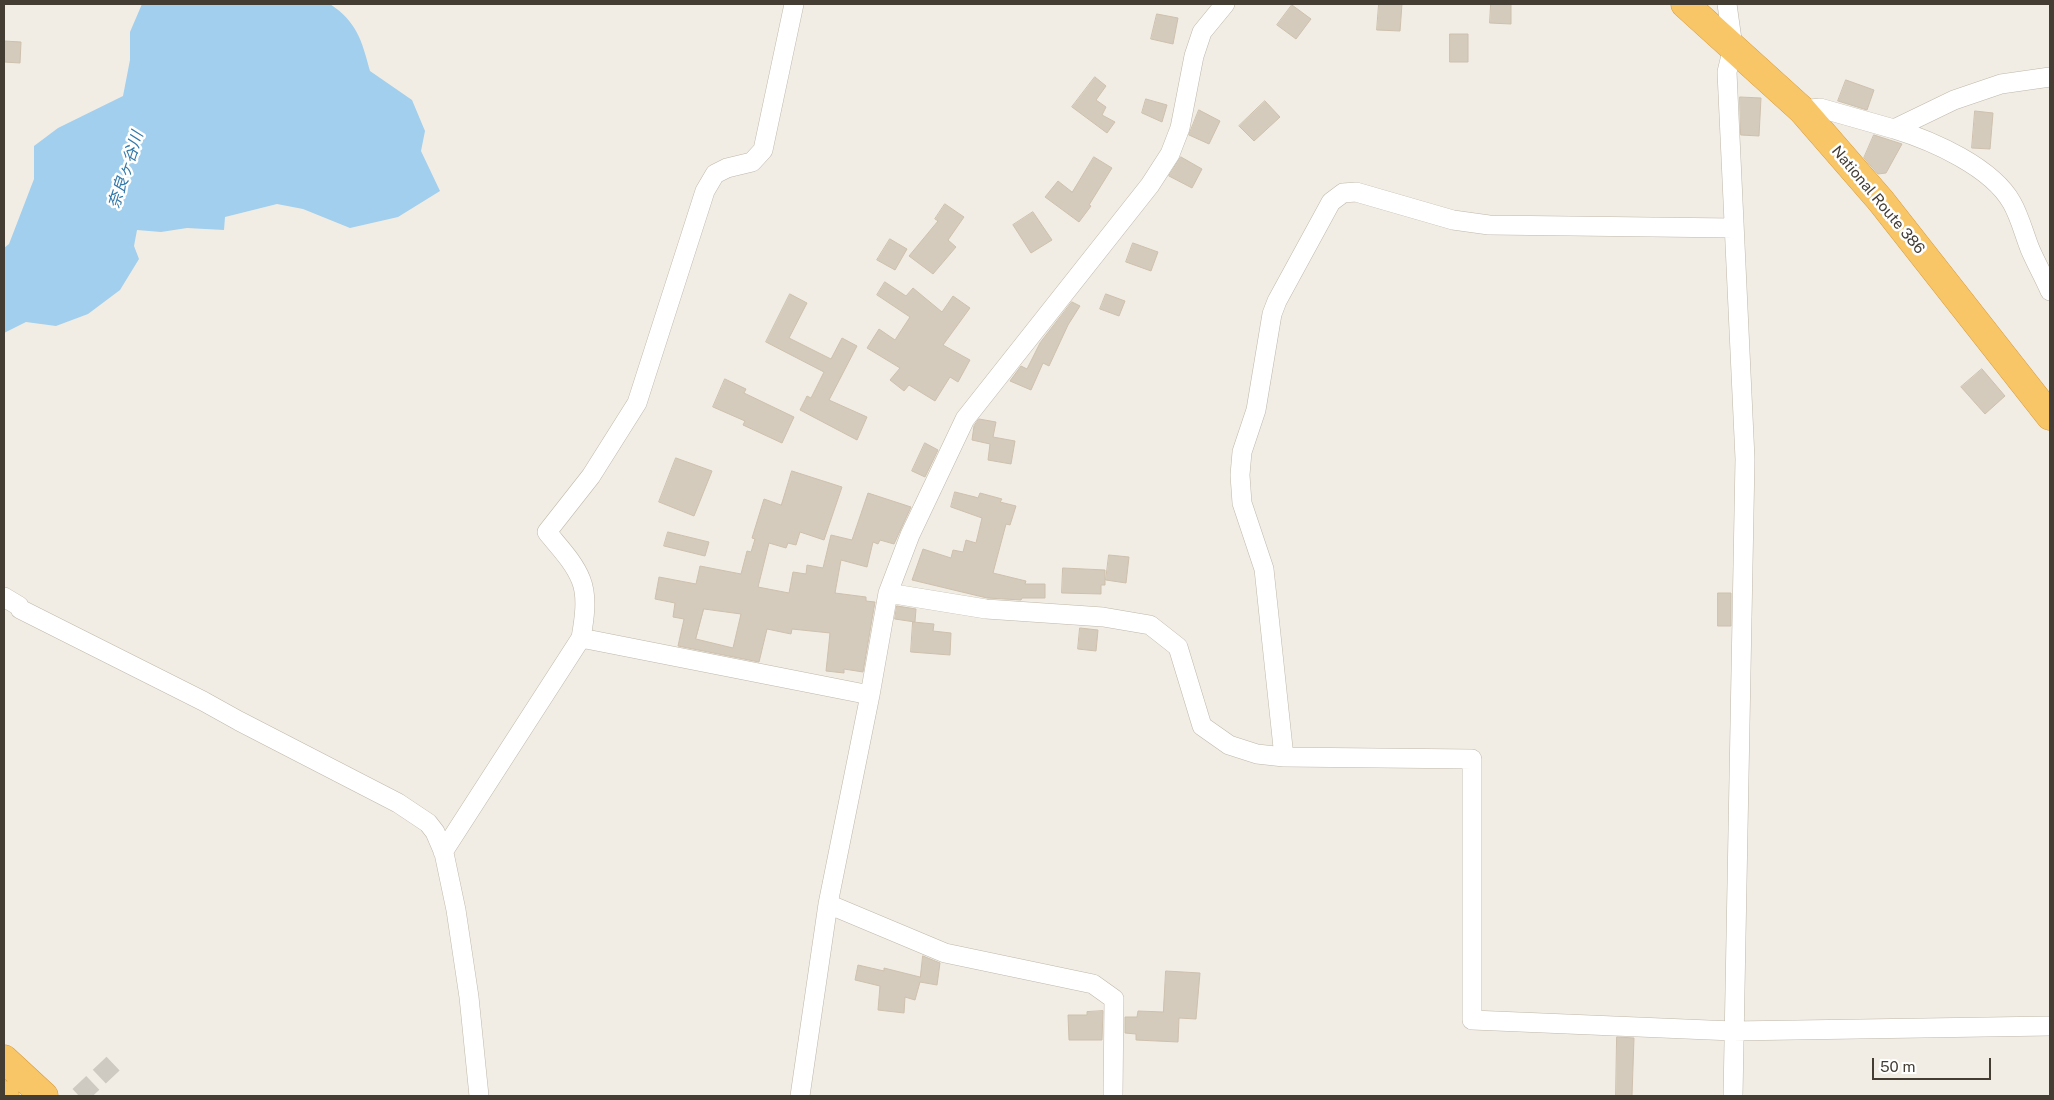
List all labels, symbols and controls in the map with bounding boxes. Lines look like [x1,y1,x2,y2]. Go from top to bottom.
water label: 奈良ヶ谷川 [105,129,147,211]
street label: National Route 386 [1828,142,1928,258]
scale bar [1874,1048,1993,1080]
text: 50 m [1880,1058,1915,1075]

